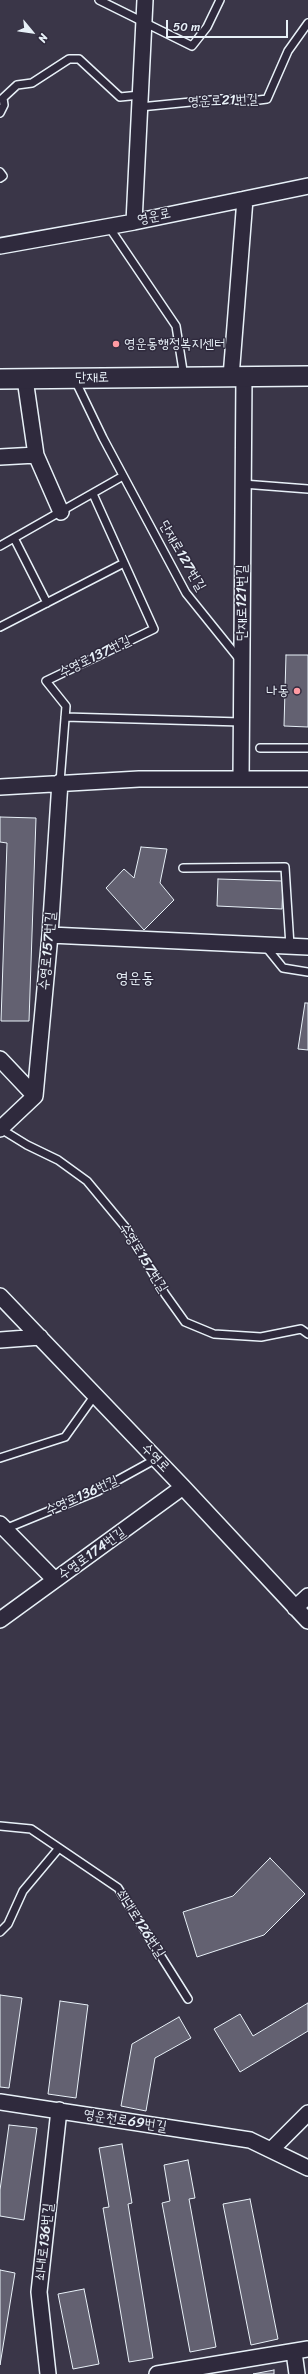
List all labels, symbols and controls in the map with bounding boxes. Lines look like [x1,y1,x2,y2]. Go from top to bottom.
north arrow [12,12,52,52]
scale bar [168,12,290,38]
text: 50 m [173,16,200,38]
text: N [33,30,53,46]
street label: 영운로21번길 [188,91,258,111]
street label: 영운로 [136,205,172,229]
place label: 영운동행정복지센터 [124,336,225,352]
marker: 영운동행정복지센터 [111,339,121,349]
street label: 단재로 [75,369,109,387]
street label: 단재로127번길 [155,518,209,594]
street label: 단재로121번길 [234,565,250,641]
street label: 수영로137번길 [56,632,134,682]
place label: 나동 [266,683,289,699]
marker: 나동 [292,686,302,696]
street label: 수영로157번길 [36,911,60,991]
district label: 영운동 [116,969,154,989]
street label: 수영로157번길 [115,1220,171,1296]
street label: 수영로 [137,1440,173,1476]
street label: 수영로136번길 [43,1472,121,1520]
street label: 수영로174번길 [55,1524,129,1584]
street label: 쇠내로126번길 [112,1887,168,1961]
street label: 영운천로69번길 [82,2106,168,2136]
street label: 쇠내로136번길 [33,2202,57,2282]

